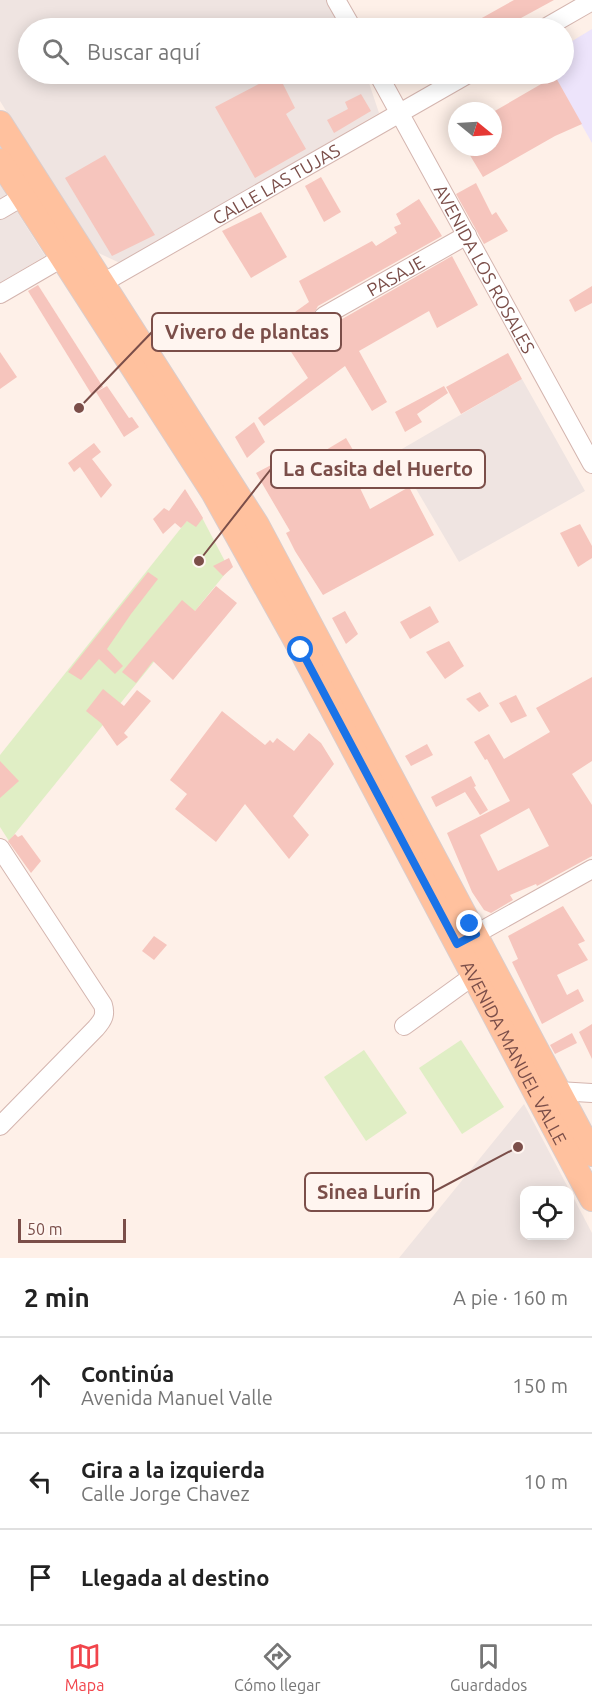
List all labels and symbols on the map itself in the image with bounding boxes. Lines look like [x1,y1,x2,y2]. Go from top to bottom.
north arrow [448,102,502,156]
street label: CALLE LAS TUJAS [209,139,343,228]
street label: AVENIDA LOS ROSALES [430,181,539,356]
street label: PASAJE [363,251,428,300]
callout: Vivero de plantas [152,313,341,351]
text: Vivero de plantas [165,320,329,343]
callout: La Casita del Huerto [271,450,485,488]
text: La Casita del Huerto [283,457,473,480]
route start [287,636,313,662]
route end [456,910,482,936]
street label: AVENIDA MANUEL VALLE [458,957,571,1148]
callout: Sinea Lurín [305,1173,433,1211]
text: Sinea Lurín [317,1180,421,1203]
scale bar [18,1216,126,1244]

